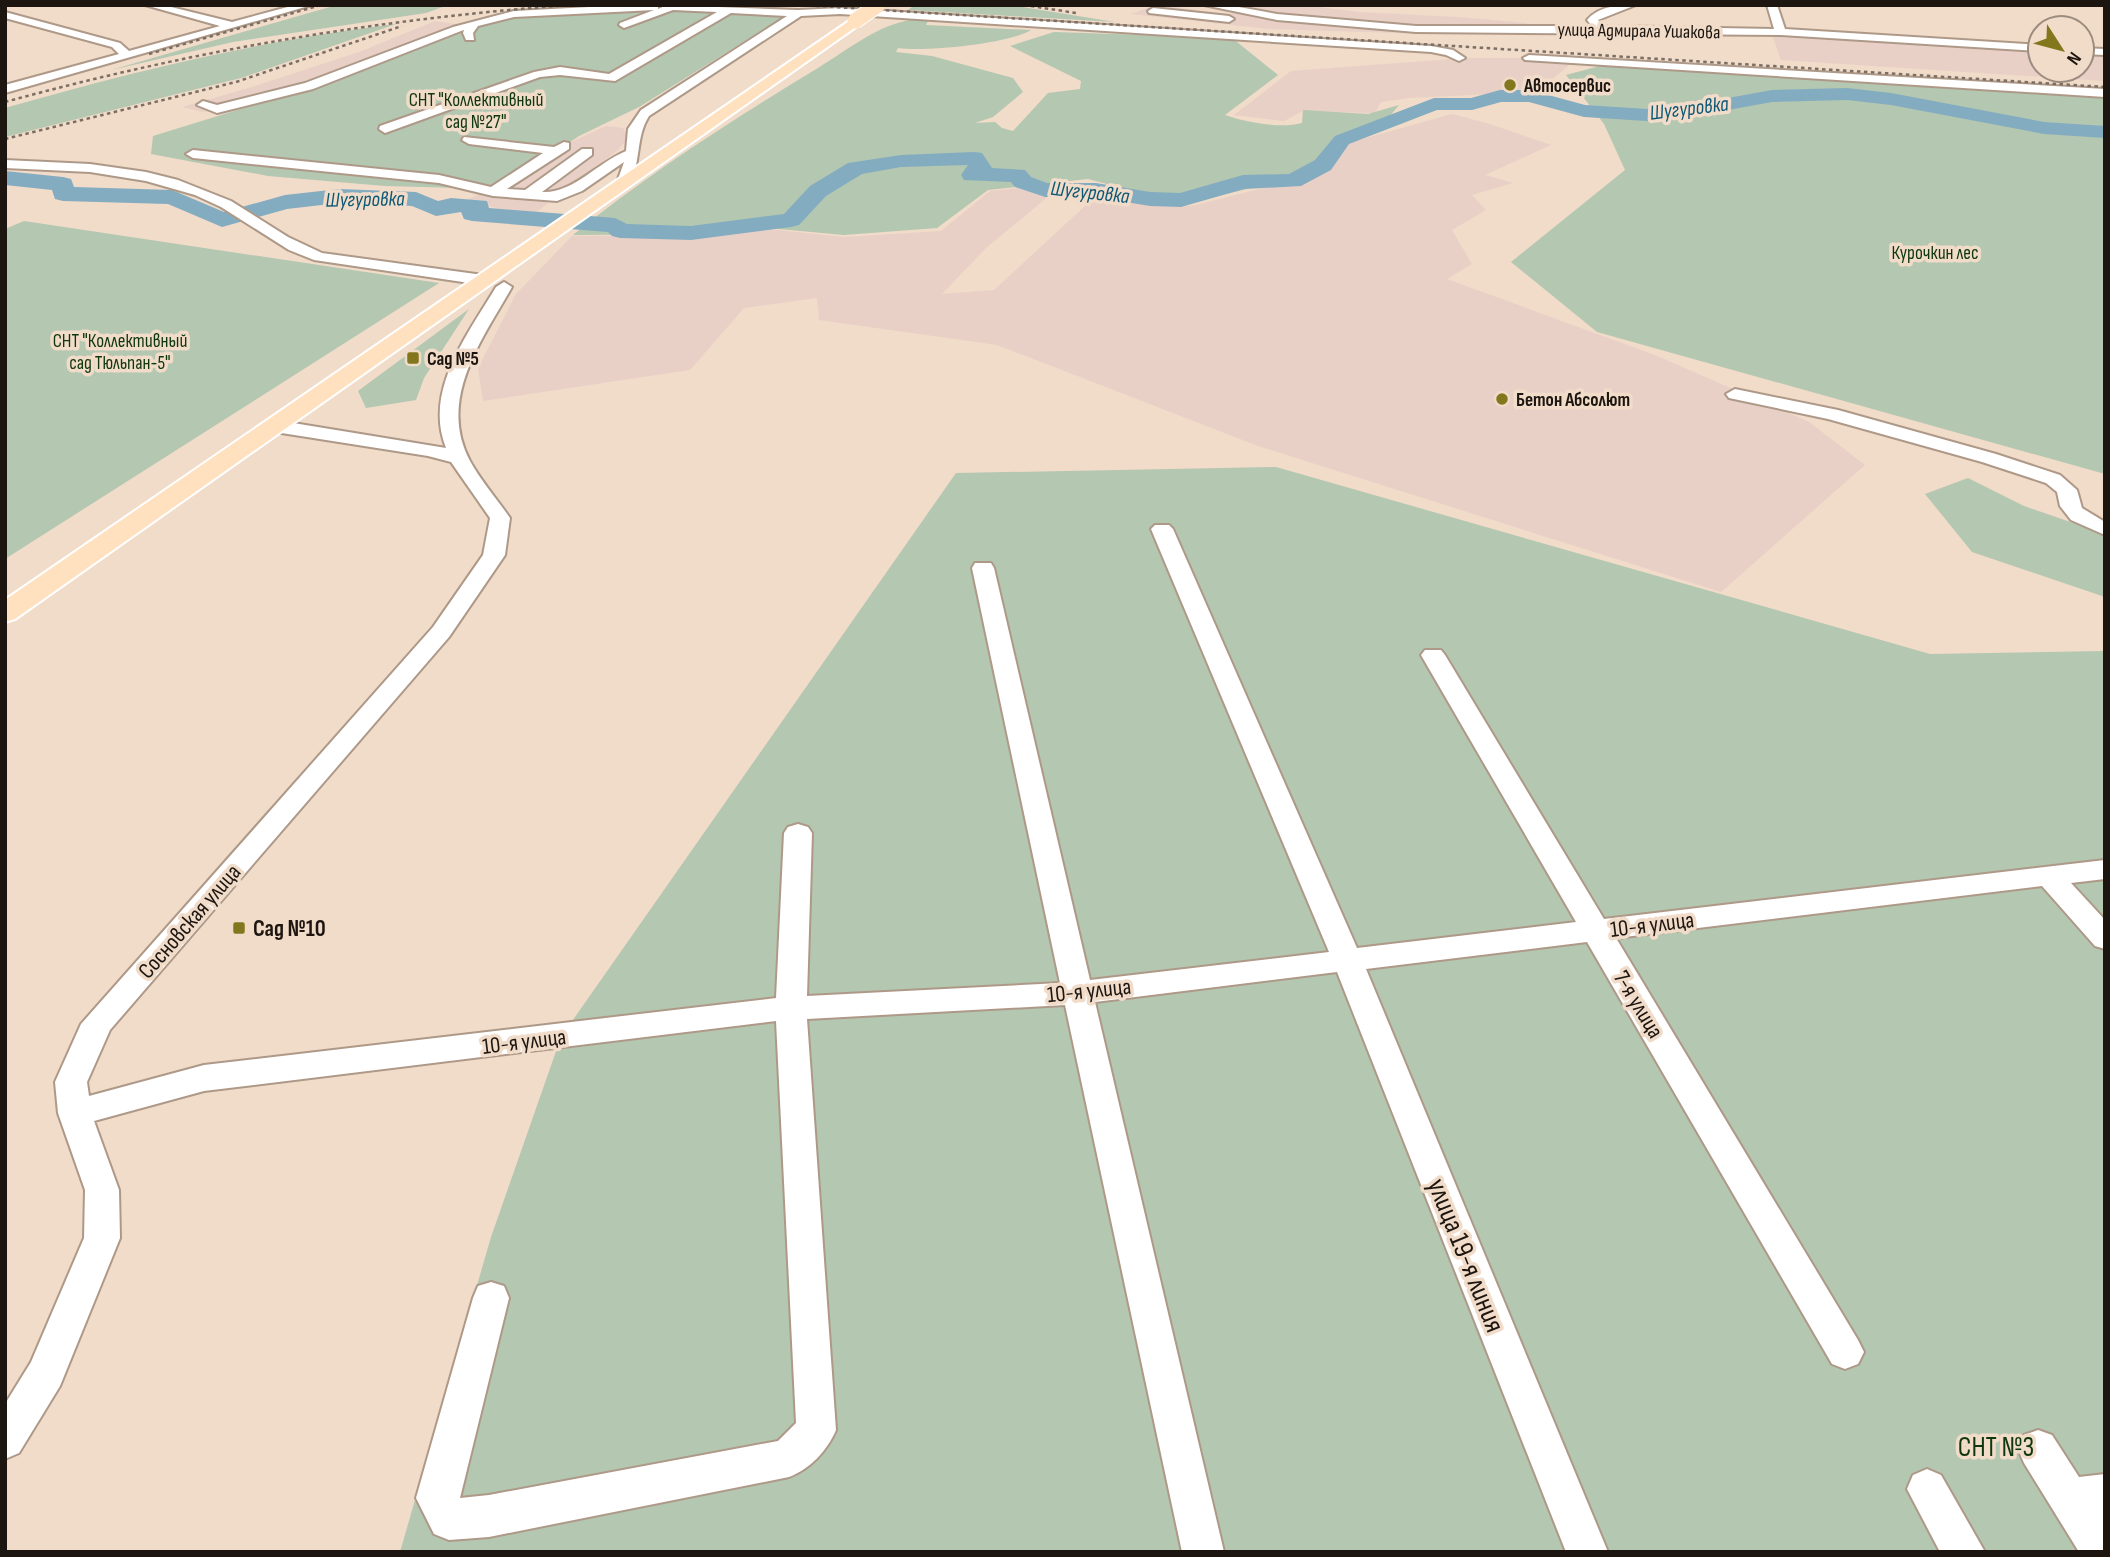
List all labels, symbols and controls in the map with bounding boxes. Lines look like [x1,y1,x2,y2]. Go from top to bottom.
north arrow [2026,14,2096,84]
street label: улица Адмирала Ушакова [1557,19,1721,44]
text: N [2061,47,2086,69]
place label: Автосервис [1523,75,1611,98]
marker: Автосервис [1502,77,1518,93]
park label: СНТ "Коллективный сад №27" [409,89,543,134]
water label: Шугуровка [1648,91,1730,126]
water label: Шугуровка [1049,176,1131,209]
water label: Шугуровка [325,186,405,213]
park label: Курочкин лес [1891,242,1979,265]
park label: СНТ "Коллективный сад Тюльпан-5" [53,330,187,375]
place label: Сад №5 [427,348,479,371]
marker: Сад №5 [405,350,421,366]
place label: Бетон Абсолют [1516,389,1630,412]
marker: Бетон Абсолют [1494,391,1510,407]
street label: Сосновская улица [132,859,247,985]
street label: 10-я улица [1609,906,1696,944]
place label: Сад №10 [253,915,326,943]
marker: Сад №10 [231,920,247,936]
street label: 7-я улица [1607,966,1669,1043]
street label: 10-я улица [1046,973,1133,1009]
street label: 10-я улица [481,1023,568,1061]
street label: улица 19-я линия [1420,1174,1511,1337]
park label: СНТ №3 [1958,1431,2034,1464]

